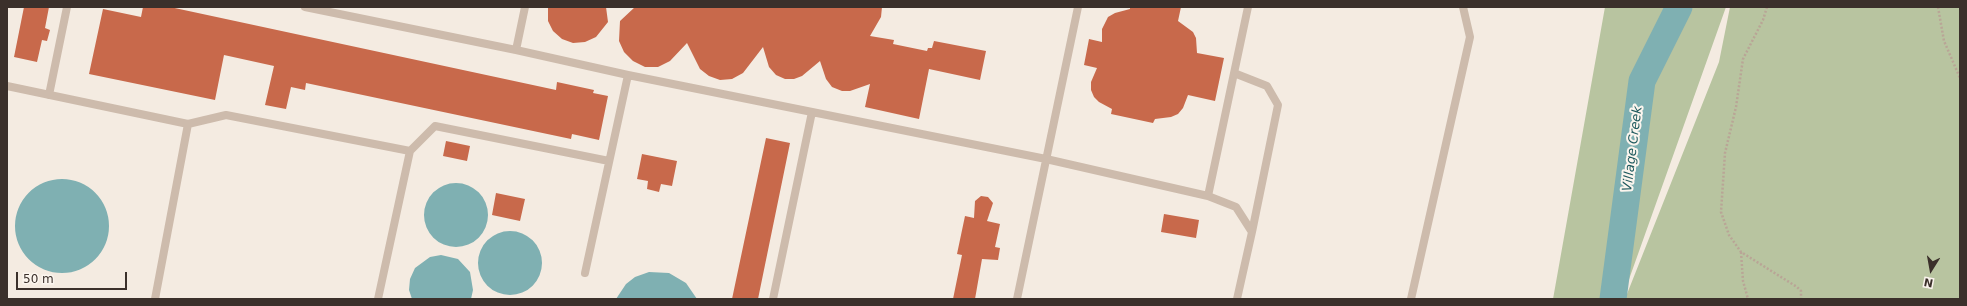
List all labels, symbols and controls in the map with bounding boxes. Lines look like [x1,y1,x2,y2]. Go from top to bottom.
water label: Village Creek [1620,105,1646,193]
north arrow [1911,250,1951,290]
scale bar [18,264,129,290]
text: 50 m [23,272,54,286]
text: N [1923,275,1934,290]

